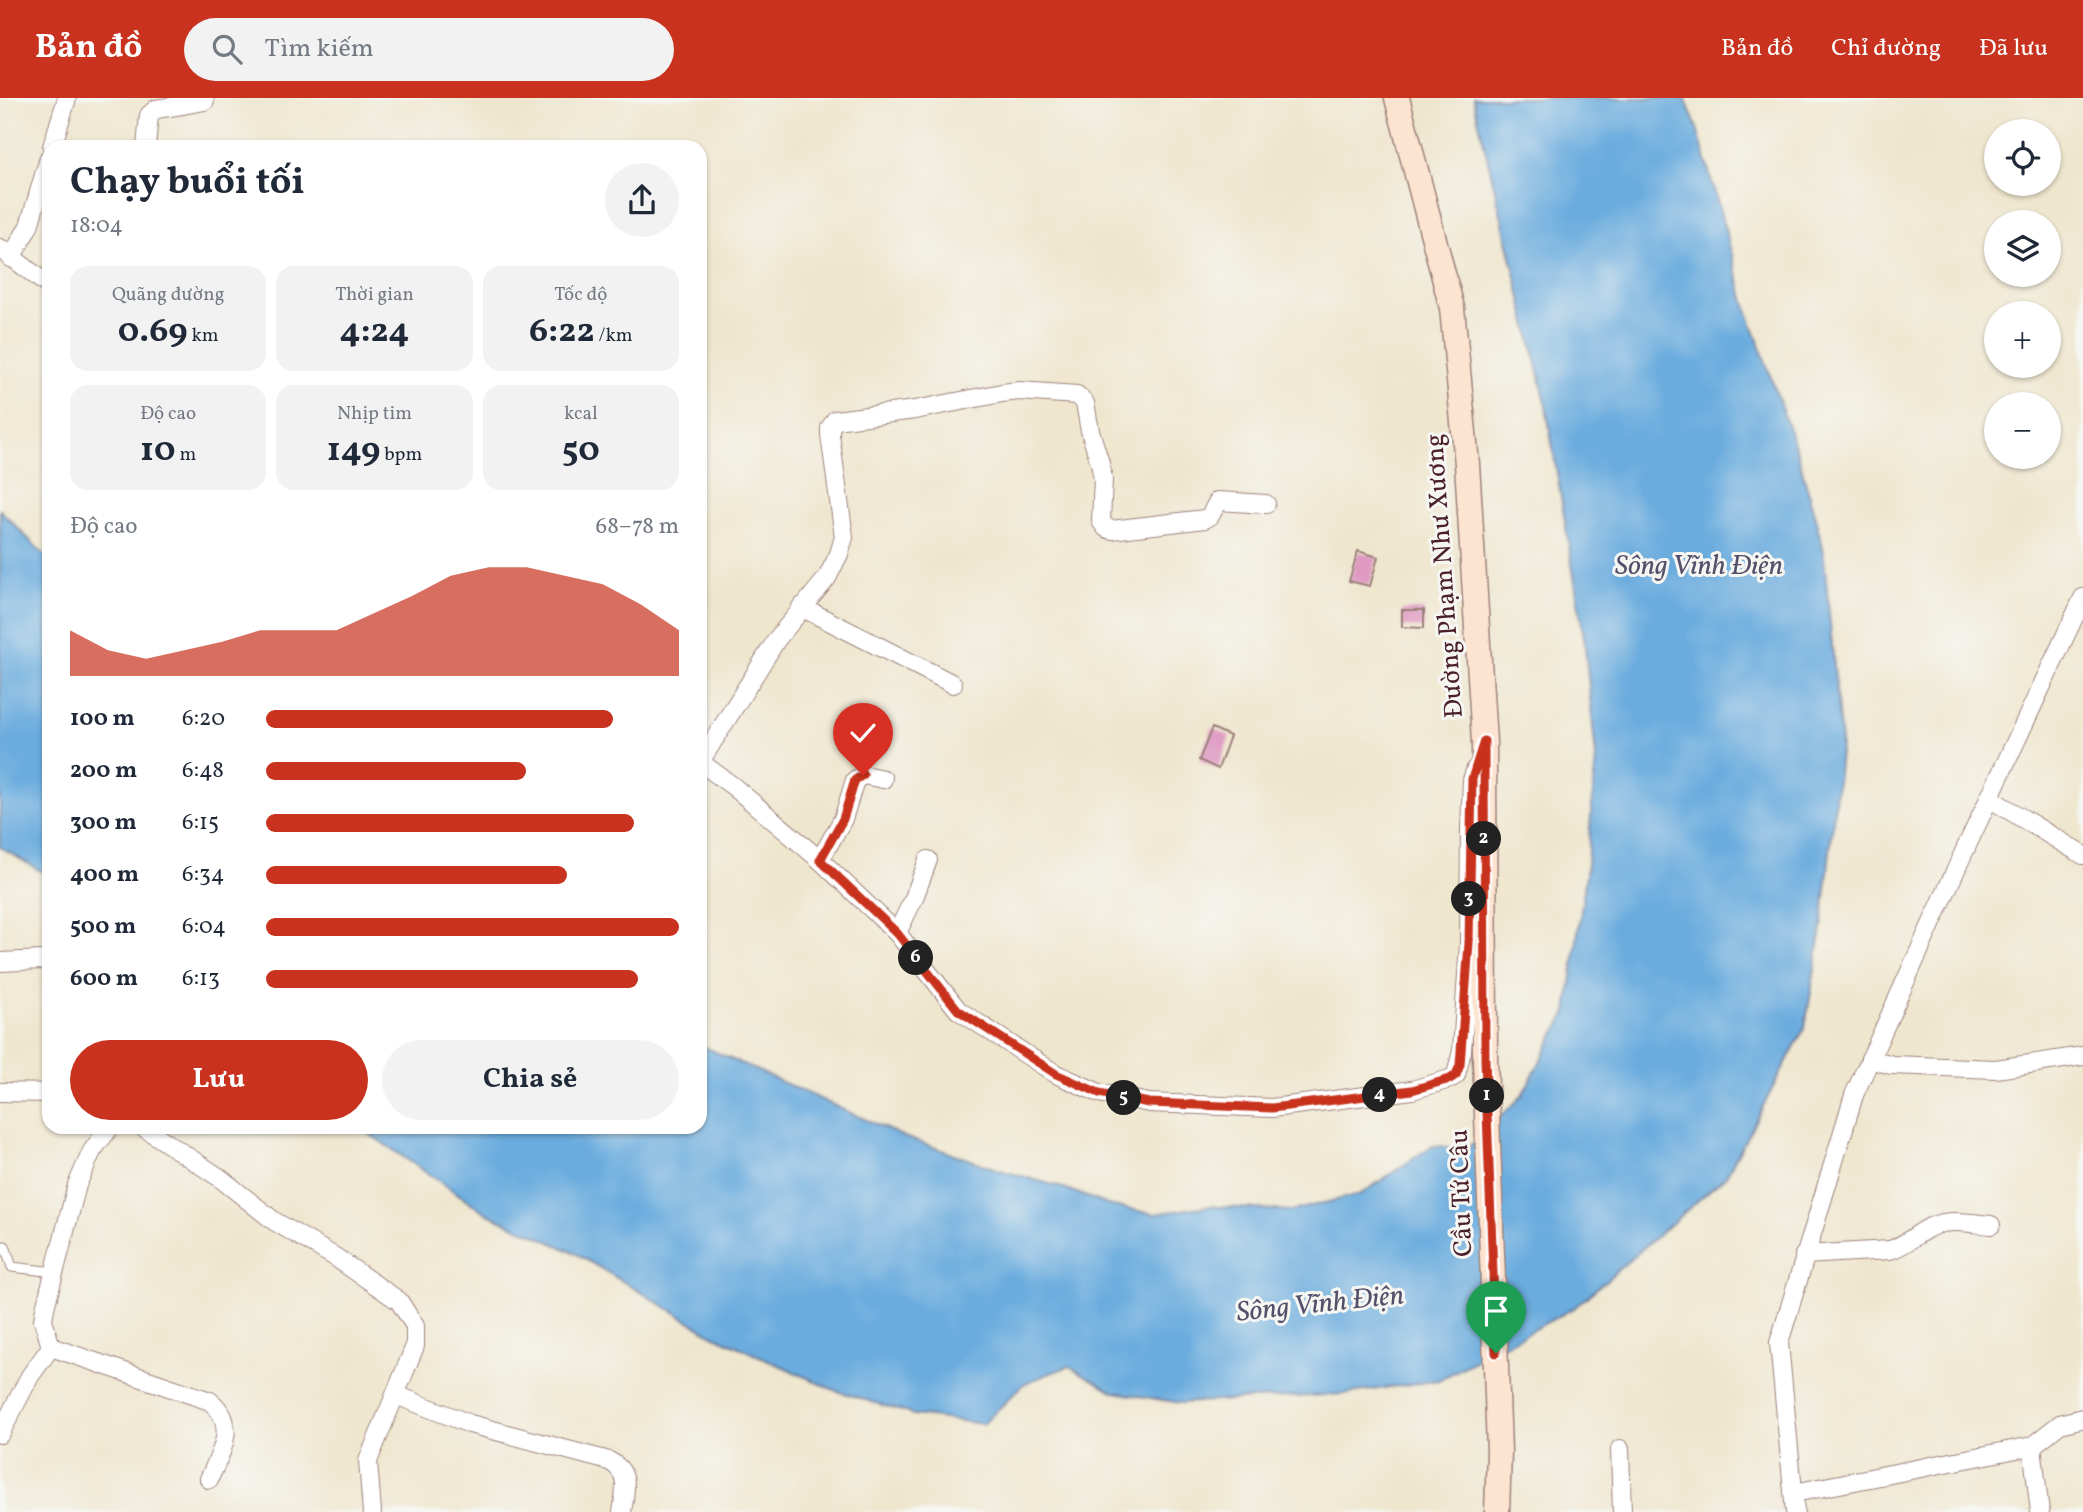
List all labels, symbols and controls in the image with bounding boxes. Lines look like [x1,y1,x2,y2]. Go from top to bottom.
search box [184,18,674,81]
text: Bản đồ [35,26,142,72]
icon: search [208,30,246,68]
text: Tìm kiếm [264,31,374,67]
text: Bản đồ [1721,32,1793,66]
text: Chỉ đường [1831,32,1941,66]
text: Đã lưu [1979,32,2048,66]
map controls [1984,119,2061,469]
button: locate [1984,119,2061,196]
text: Chạy buổi tối [70,157,305,210]
button: share [605,163,679,237]
text: 18:04 [70,210,123,242]
button: layers [1984,210,2061,287]
text: Quãng đường [112,282,224,308]
text: Thời gian [335,282,414,308]
text: Tốc độ [554,282,607,308]
button: + [1984,301,2061,378]
text: 0.69 [118,308,188,356]
text: 4:24 [339,308,410,356]
text: 6:22 [529,308,595,356]
text: km [188,323,219,349]
text: /km [595,323,633,349]
button: − [1984,392,2061,469]
text: Độ cao [140,401,196,427]
text: Nhịp tim [337,401,412,427]
text: kcal [564,401,598,427]
text: 10 [140,427,176,475]
text: 149 [327,427,380,475]
text: 50 [562,427,600,475]
street label: Đường Phạm Như Xương [1417,432,1473,719]
text: m [176,442,196,468]
text: bpm [380,442,422,468]
text: Độ cao [70,511,138,543]
text: 68–78 m [596,511,679,543]
water label: Sông Vĩnh Điện [1615,547,1783,586]
text: 100 m [70,703,135,735]
text: 6:20 [182,703,225,735]
pin [833,703,893,775]
icon: check [844,714,882,752]
text: 200 m [70,755,137,787]
text: 6:48 [182,755,224,787]
text: 300 m [70,807,137,839]
text: 6:15 [182,807,219,839]
pin: 2 [1466,822,1502,856]
text: 2 [1479,825,1488,851]
text: 400 m [70,859,139,891]
text: 6:34 [182,859,225,891]
pin: 3 [1452,882,1486,916]
text: 3 [1464,885,1473,911]
text: 500 m [70,911,136,943]
text: 6:04 [182,911,226,943]
pin: 6 [898,940,934,976]
text: 6 [910,944,921,970]
text: 600 m [70,963,138,995]
text: 6:13 [182,963,220,995]
button: Lưu [70,1040,368,1120]
button: Chia sẻ [382,1040,679,1120]
pin: 4 [1362,1077,1398,1112]
pin: 1 [1470,1079,1504,1114]
pin: 5 [1106,1080,1142,1116]
text: 4 [1374,1081,1385,1107]
text: 1 [1483,1082,1490,1108]
text: 5 [1119,1084,1128,1110]
street label: Cầu Tứ Câu [1442,1128,1482,1257]
water label: Sông Vĩnh Điện [1235,1276,1406,1333]
pin [1466,1281,1526,1353]
icon: arrive [1477,1292,1515,1330]

